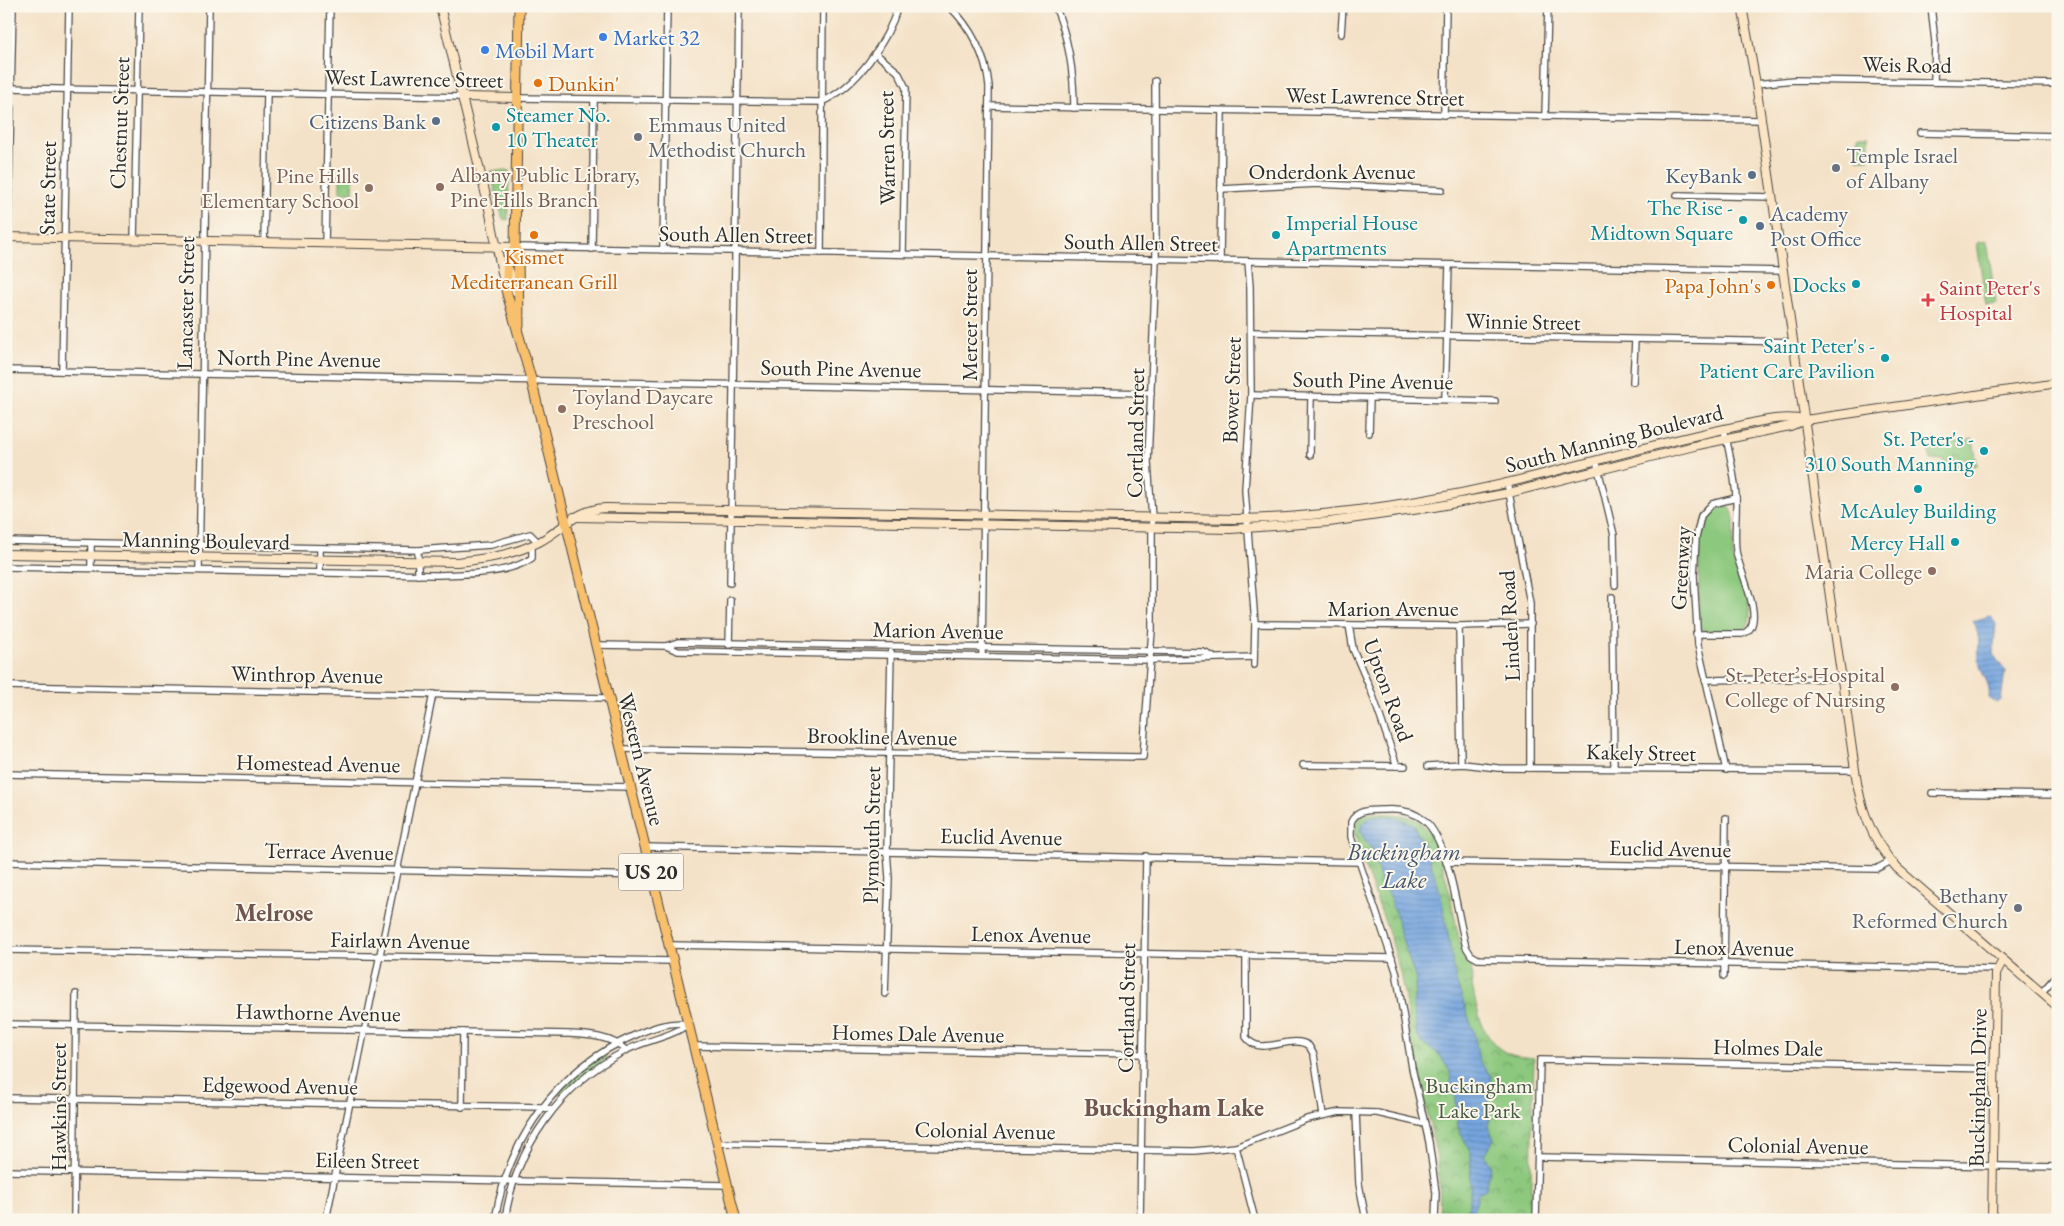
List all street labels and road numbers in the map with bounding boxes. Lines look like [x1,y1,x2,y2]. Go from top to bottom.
street label: Weis Road [1862,49,1953,80]
street label: Chestnut Street [103,56,136,190]
street label: West Lawrence Street [324,62,504,95]
street label: West Lawrence Street [1285,80,1465,113]
street label: Warren Street [871,90,902,205]
street label: State Street [32,141,63,235]
street label: Onderdonk Avenue [1249,157,1416,186]
street label: South Allen Street [659,219,813,250]
street label: South Allen Street [1064,227,1218,258]
street label: Lancaster Street [170,236,201,370]
street label: Mercer Street [955,269,984,381]
street label: Winnie Street [1465,306,1581,337]
street label: Bower Street [1215,336,1248,444]
street label: North Pine Avenue [217,343,381,374]
street label: South Pine Avenue [760,353,922,384]
street label: South Pine Avenue [1292,365,1454,396]
street label: Cortland Street [1120,368,1151,498]
street label: South Manning Boulevard [1502,397,1727,480]
street label: Manning Boulevard [122,525,291,556]
street label: Greenway [1664,525,1697,611]
street label: Linden Road [1492,569,1527,682]
street label: Marion Avenue [1328,594,1459,623]
street label: Marion Avenue [872,615,1004,646]
street label: Upton Road [1357,635,1421,746]
street label: Winthrop Avenue [231,659,384,690]
street label: Western Avenue [611,690,672,829]
street label: Brookline Avenue [807,721,958,752]
street label: Kakely Street [1586,737,1696,768]
street label: Homestead Avenue [236,748,401,779]
street label: Plymouth Street [856,766,887,904]
street label: Euclid Avenue [940,821,1063,852]
street label: Euclid Avenue [1609,833,1732,864]
street label: Terrace Avenue [264,836,394,867]
road number: US 20 [618,854,684,890]
street label: Lenox Avenue [971,919,1092,950]
street label: Fairlawn Avenue [330,925,471,956]
street label: Lenox Avenue [1674,932,1795,963]
street label: Cortland Street [1111,943,1142,1073]
street label: Hawthorne Avenue [235,997,401,1028]
street label: Buckingham Drive [1962,1008,1993,1168]
street label: Homes Dale Avenue [831,1017,1005,1050]
street label: Holmes Dale [1713,1032,1824,1063]
street label: Hawkins Street [44,1043,73,1171]
street label: Edgewood Avenue [202,1070,359,1101]
street label: Colonial Avenue [914,1115,1056,1146]
street label: Colonial Avenue [1727,1130,1869,1161]
street label: Eileen Street [315,1145,420,1176]

